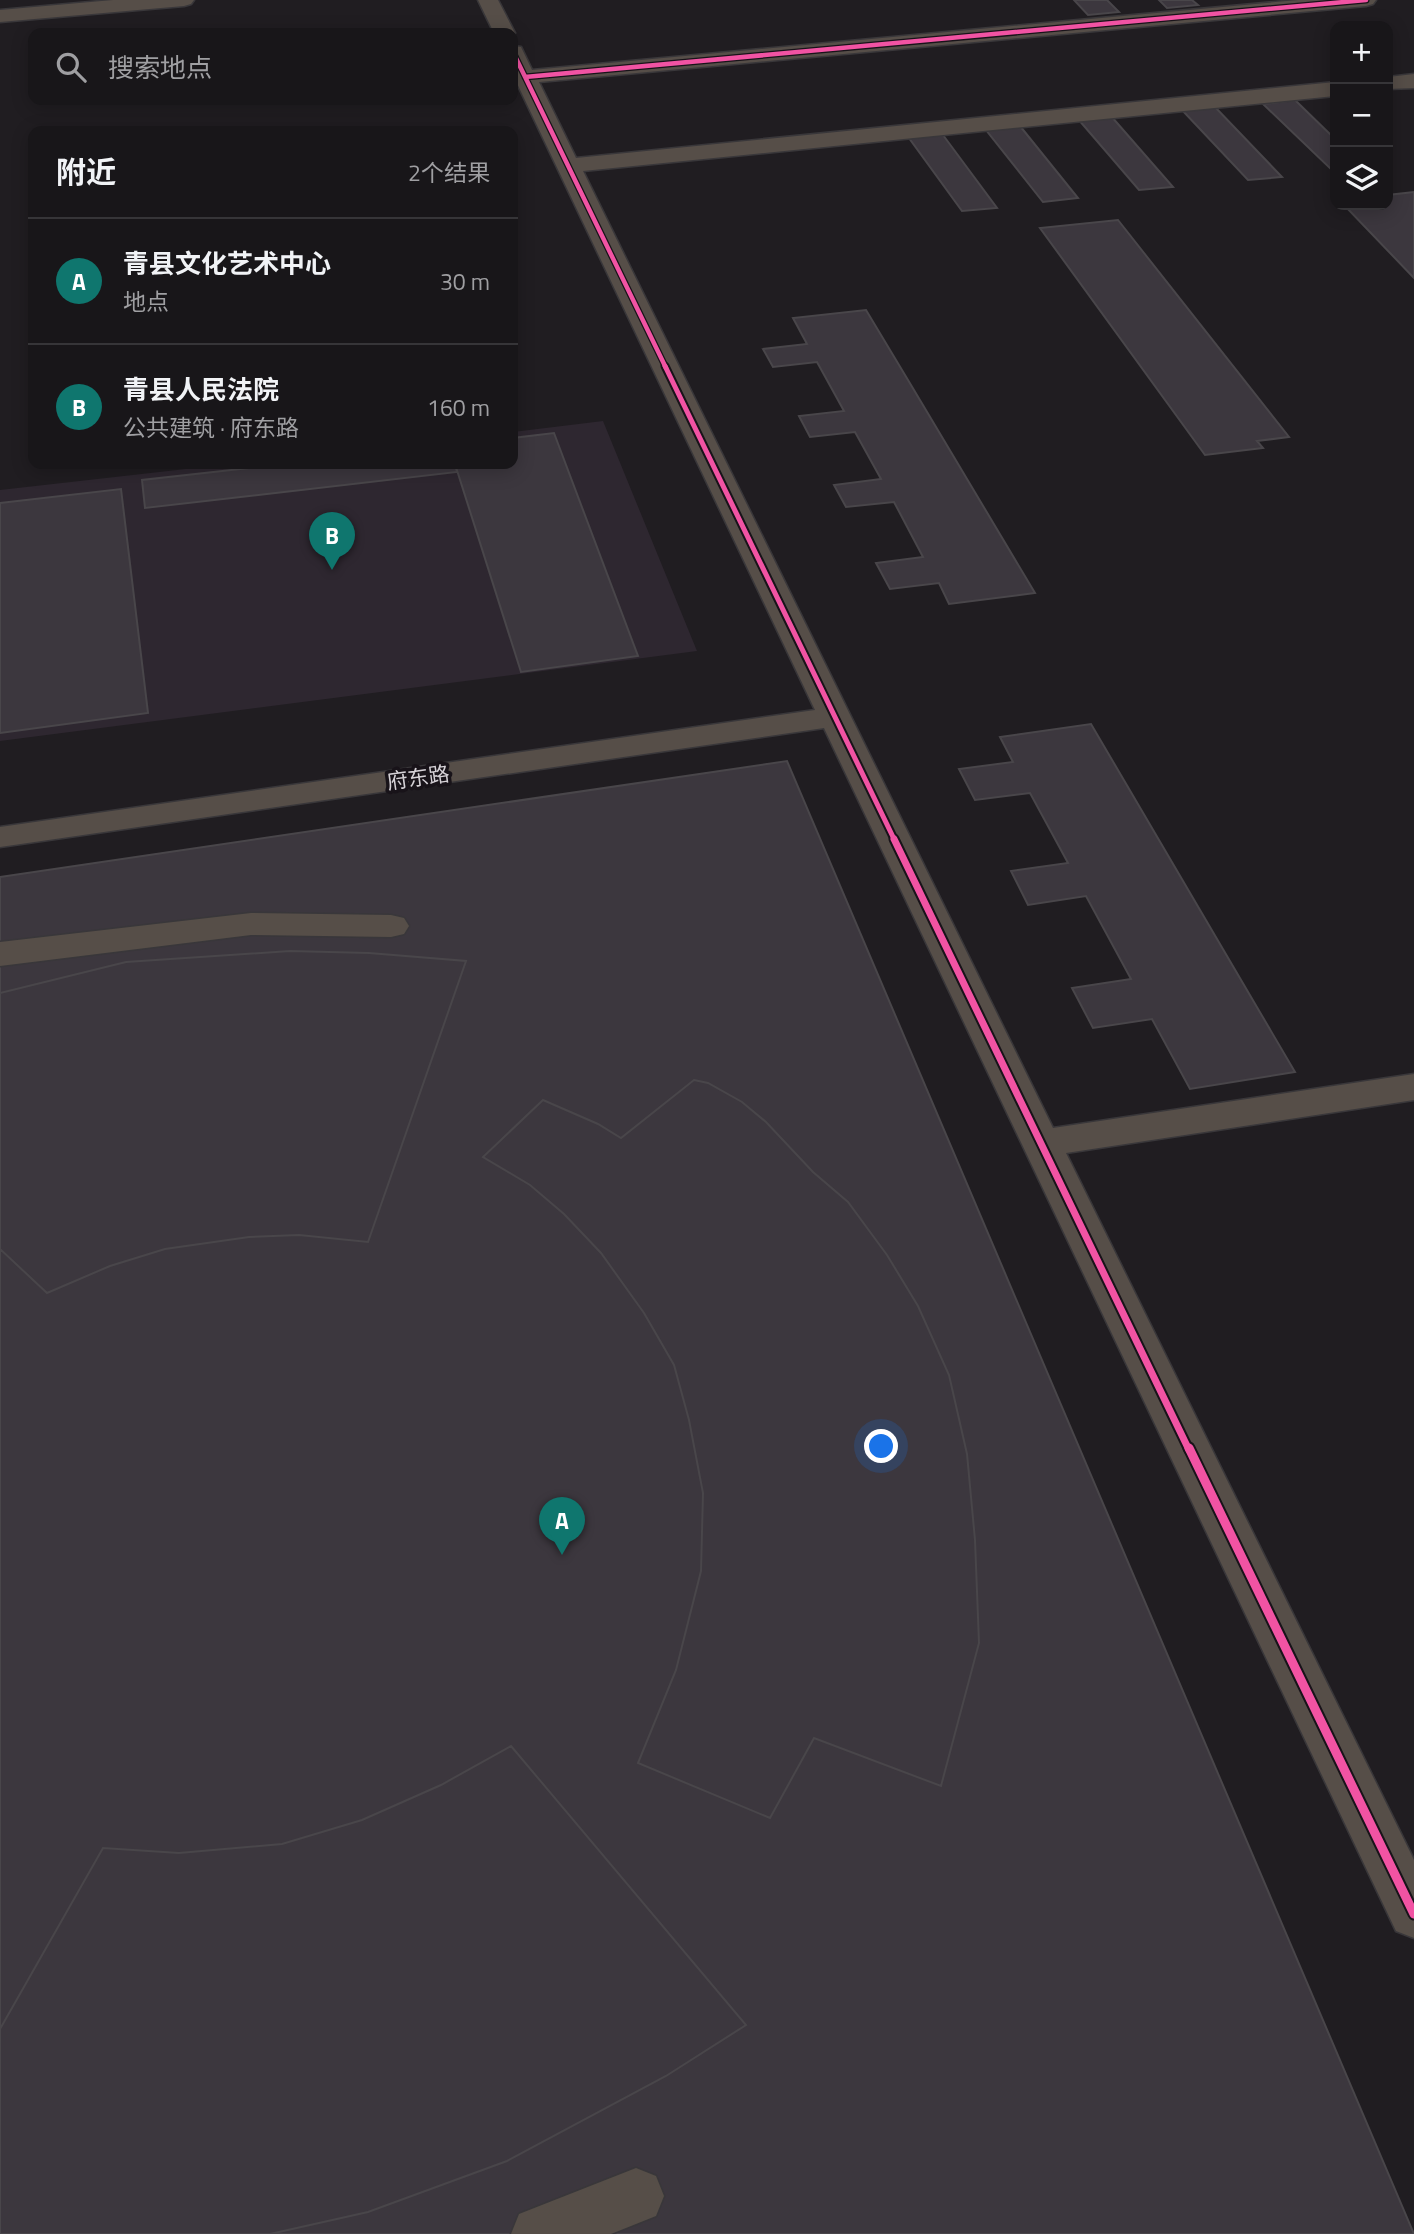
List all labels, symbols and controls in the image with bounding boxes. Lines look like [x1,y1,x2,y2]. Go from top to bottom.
map controls [1330,21,1393,210]
button: + [1330,21,1393,84]
search box [28,28,518,105]
icon: search [52,48,90,86]
text: 搜索地点 [108,48,212,87]
button: − [1330,84,1393,147]
button: layers [1330,147,1393,210]
text: 附近 [56,149,116,195]
text: 2个结果 [408,155,490,190]
text: 青县文化艺术中心 [123,244,331,283]
text: A [72,264,86,299]
text: 30 m [440,264,490,299]
text: 地点 [123,284,169,319]
text: 青县人民法院 [123,370,279,409]
text: B [72,390,86,425]
text: 160 m [427,390,490,425]
text: 公共建筑 · 府东路 [123,410,299,445]
pin: B [309,512,355,570]
street label: 府东路 [385,757,451,797]
your location [864,1429,898,1463]
pin: A [539,1497,585,1555]

